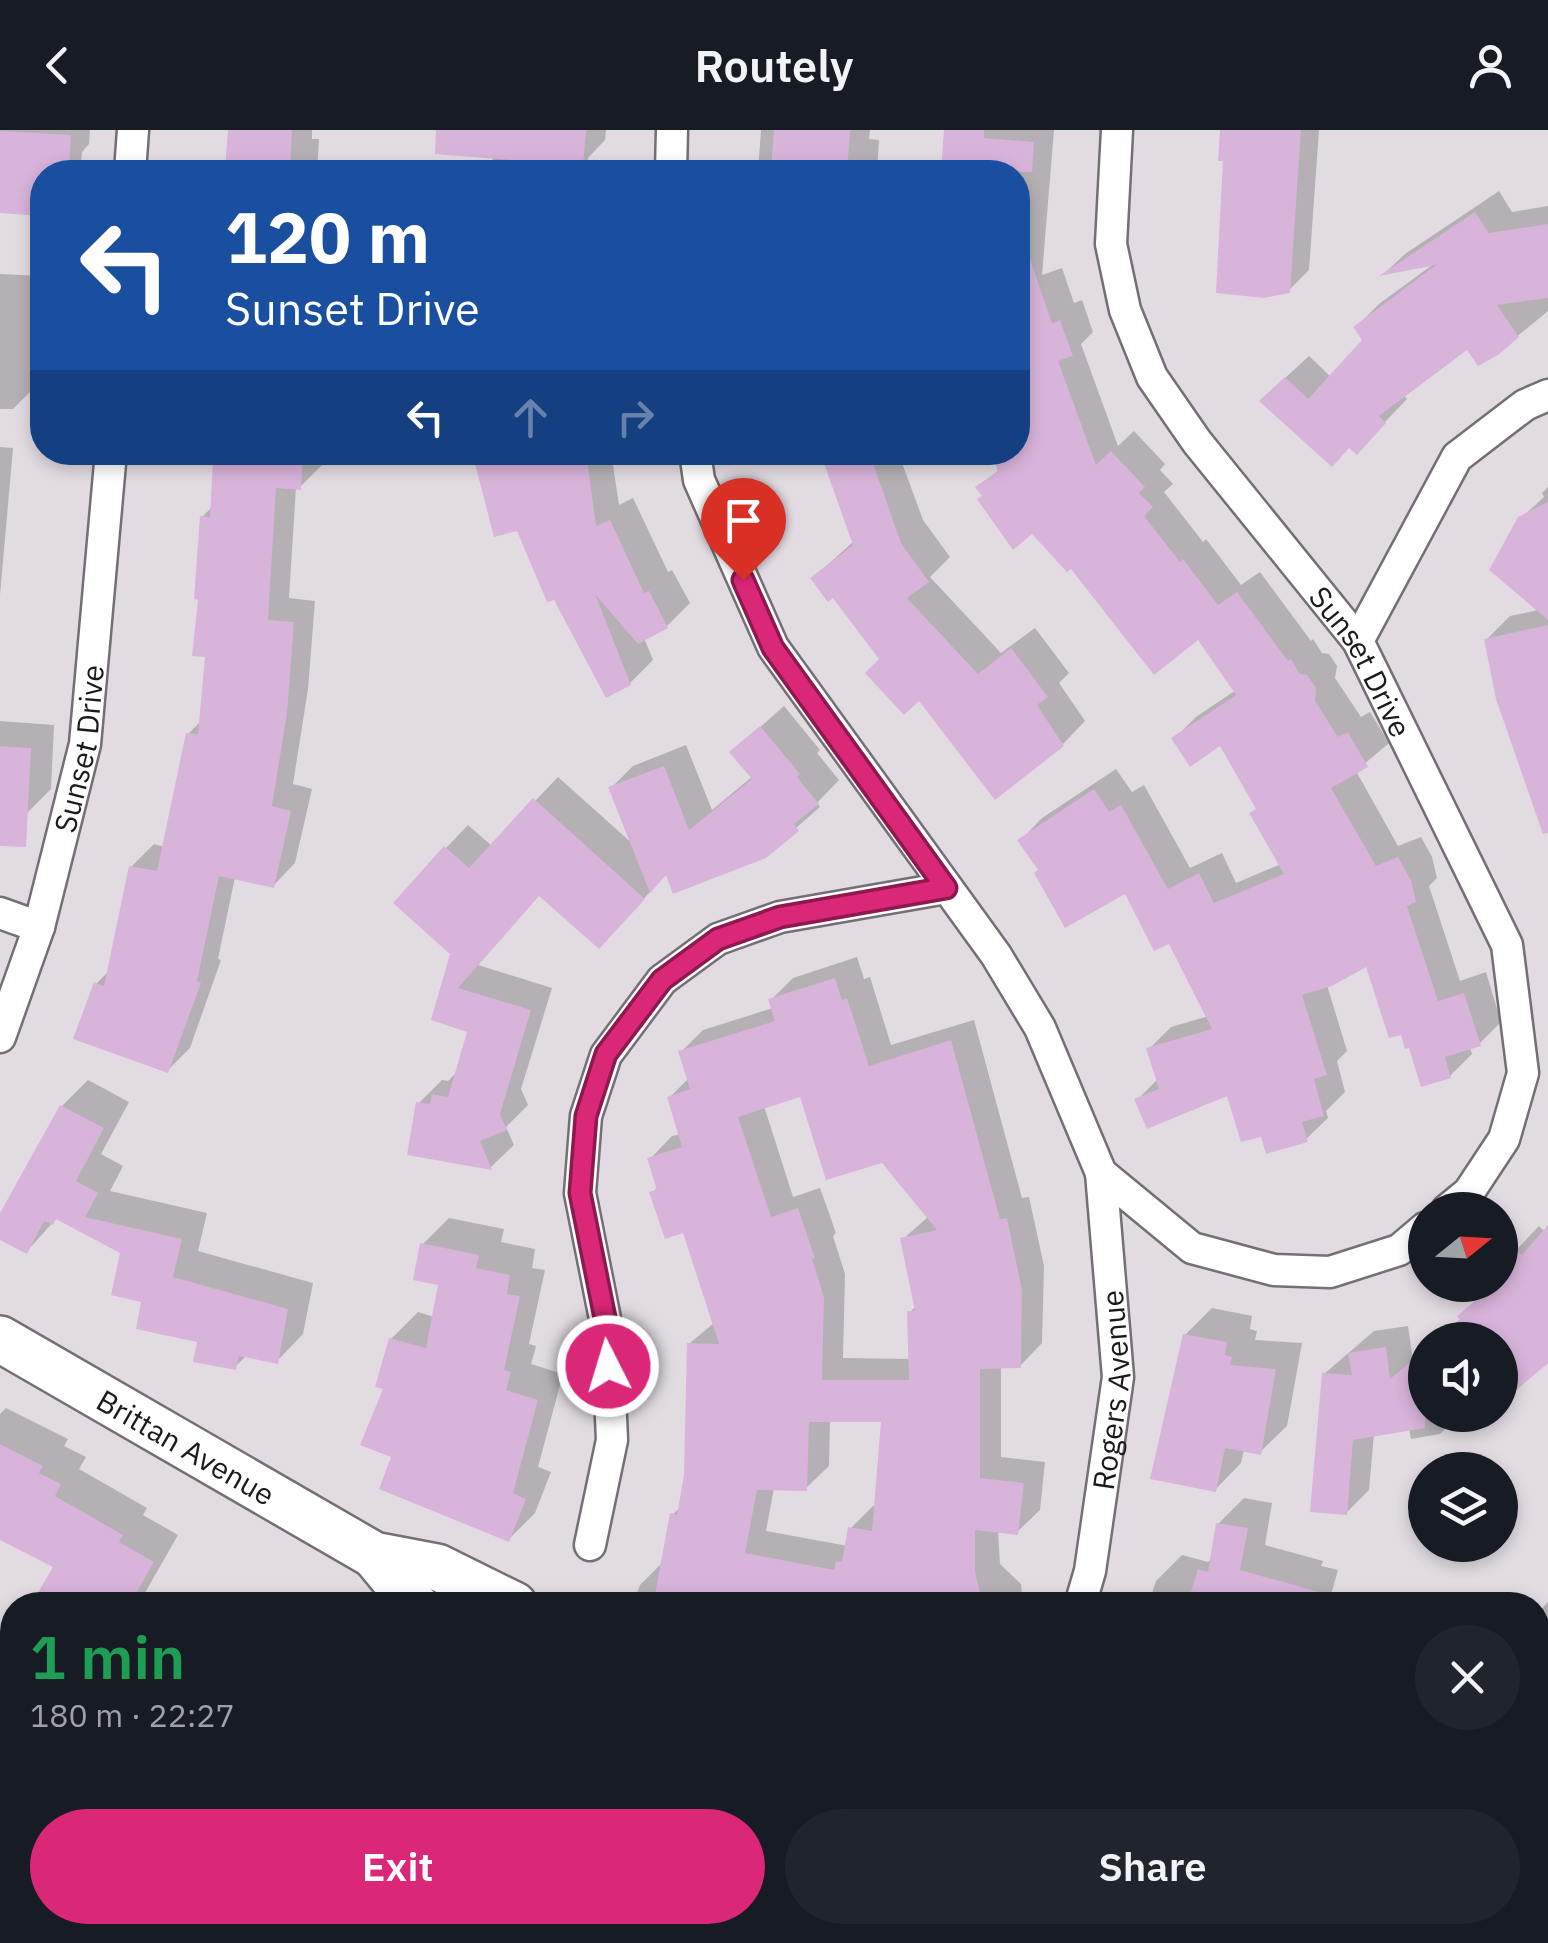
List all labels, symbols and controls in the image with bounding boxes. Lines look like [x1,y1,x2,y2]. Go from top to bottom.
text: Routely [694,36,854,94]
icon: back [30,38,85,93]
icon: person [1463,38,1518,93]
text: 120 m [225,191,430,282]
icon: left [60,200,190,330]
text: Sunset Drive [225,279,480,337]
icon: left [398,390,453,445]
icon: ahead [503,390,558,445]
icon: right [608,390,663,445]
pin [701,478,786,581]
icon: arrive [716,493,771,548]
street label: Sunset Drive [1301,578,1421,743]
street label: Sunset Drive [44,663,111,836]
north arrow [1408,1192,1518,1302]
map controls [1408,1192,1518,1562]
street label: Rogers Avenue [1082,1289,1138,1492]
position arrow [556,1314,660,1418]
button: sound [1408,1322,1518,1432]
street label: Brittan Avenue [90,1380,282,1513]
button: layers [1408,1452,1518,1562]
text: 1 min [30,1617,185,1696]
button: close [1415,1625,1520,1730]
text: 180 m · 22:27 [30,1694,235,1736]
button: Exit [30,1809,765,1924]
button: Share [785,1809,1520,1924]

